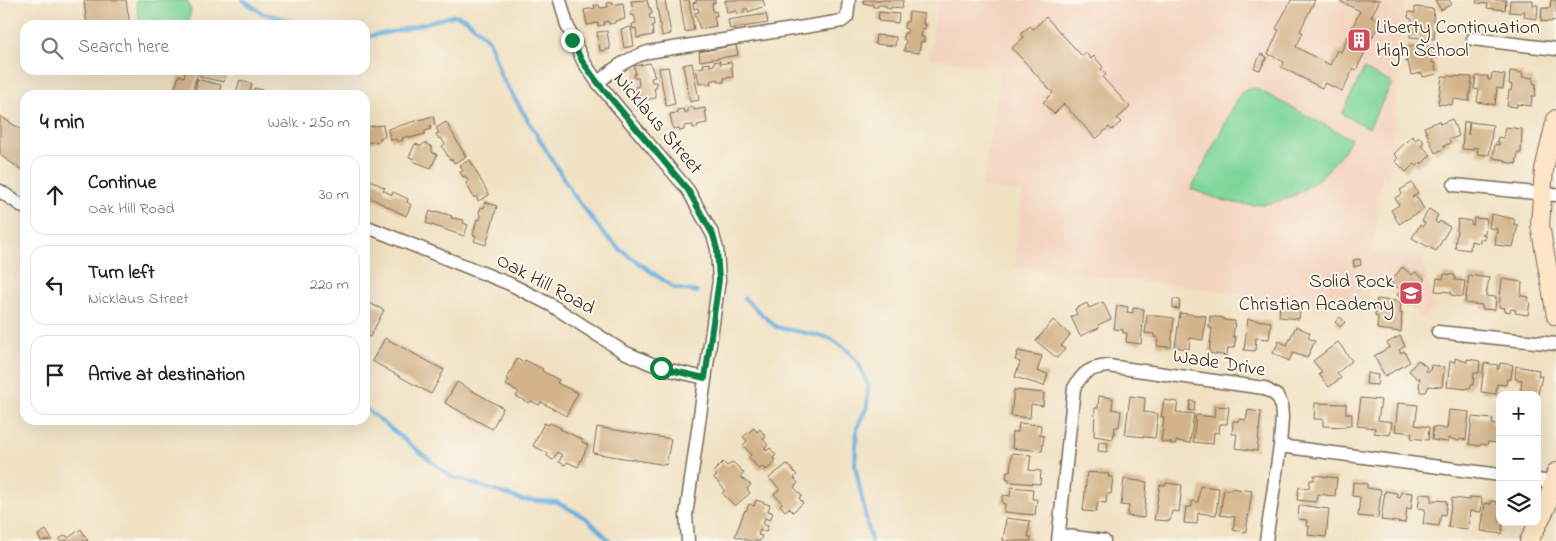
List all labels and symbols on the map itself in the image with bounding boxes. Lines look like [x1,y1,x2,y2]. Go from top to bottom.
place label: Liberty Continuation High School [1376,14,1540,67]
building icon: Liberty Continuation High School [1346,27,1372,53]
route end [561,29,584,52]
street label: Nicklaus Street [605,66,709,182]
street label: Oak Hill Road [490,247,600,323]
place label: Solid Rock Christian Academy [1239,268,1394,320]
school or university icon: Solid Rock Christian Academy [1398,280,1424,306]
street label: Wade Drive [1171,342,1267,386]
route start [650,357,673,380]

